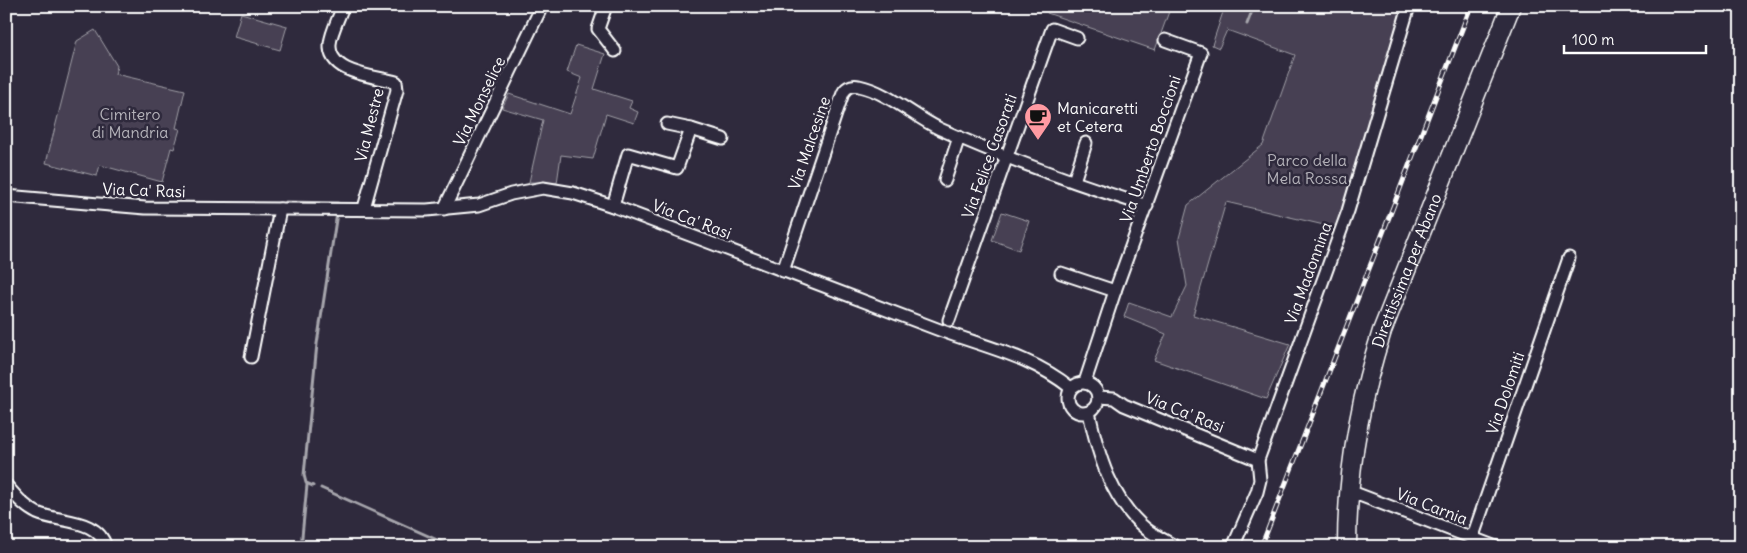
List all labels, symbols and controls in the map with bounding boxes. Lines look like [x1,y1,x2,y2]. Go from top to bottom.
scale bar [1564,22,1707,54]
text: 100 m [1572,30,1614,49]
street label: Via Monselice [449,53,509,149]
street label: Via Umberto Boccioni [1115,73,1185,225]
street label: Via Mestre [350,86,388,164]
street label: Via Felice Casorati [957,91,1021,221]
street label: Via Malcesine [784,94,834,192]
place label: Manicaretti et Cetera [1057,98,1138,136]
cafe icon: Manicaretti et Cetera [1023,102,1053,141]
park label: Cimitero di Mandria [92,104,168,142]
park label: Parco della Mela Rossa [1267,150,1347,188]
street label: Via Ca' Rasi [102,179,186,201]
street label: Direttissima per Abano [1367,191,1446,350]
street label: Via Ca' Rasi [650,195,734,243]
street label: Via Madonnina [1280,219,1336,327]
street label: Via Dolomiti [1482,349,1528,437]
street label: Via Ca' Rasi [1143,387,1227,437]
street label: Via Carnia [1394,483,1470,529]

